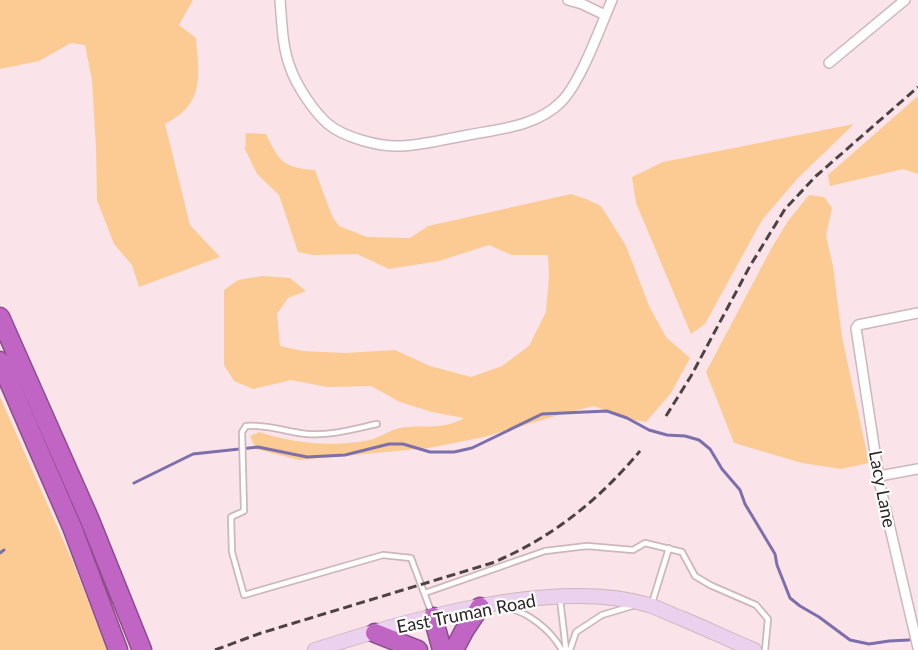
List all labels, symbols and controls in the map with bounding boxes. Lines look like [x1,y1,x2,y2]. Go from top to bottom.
street label: Lacy Lane [865,449,901,529]
street label: East Truman Road [395,589,537,637]

